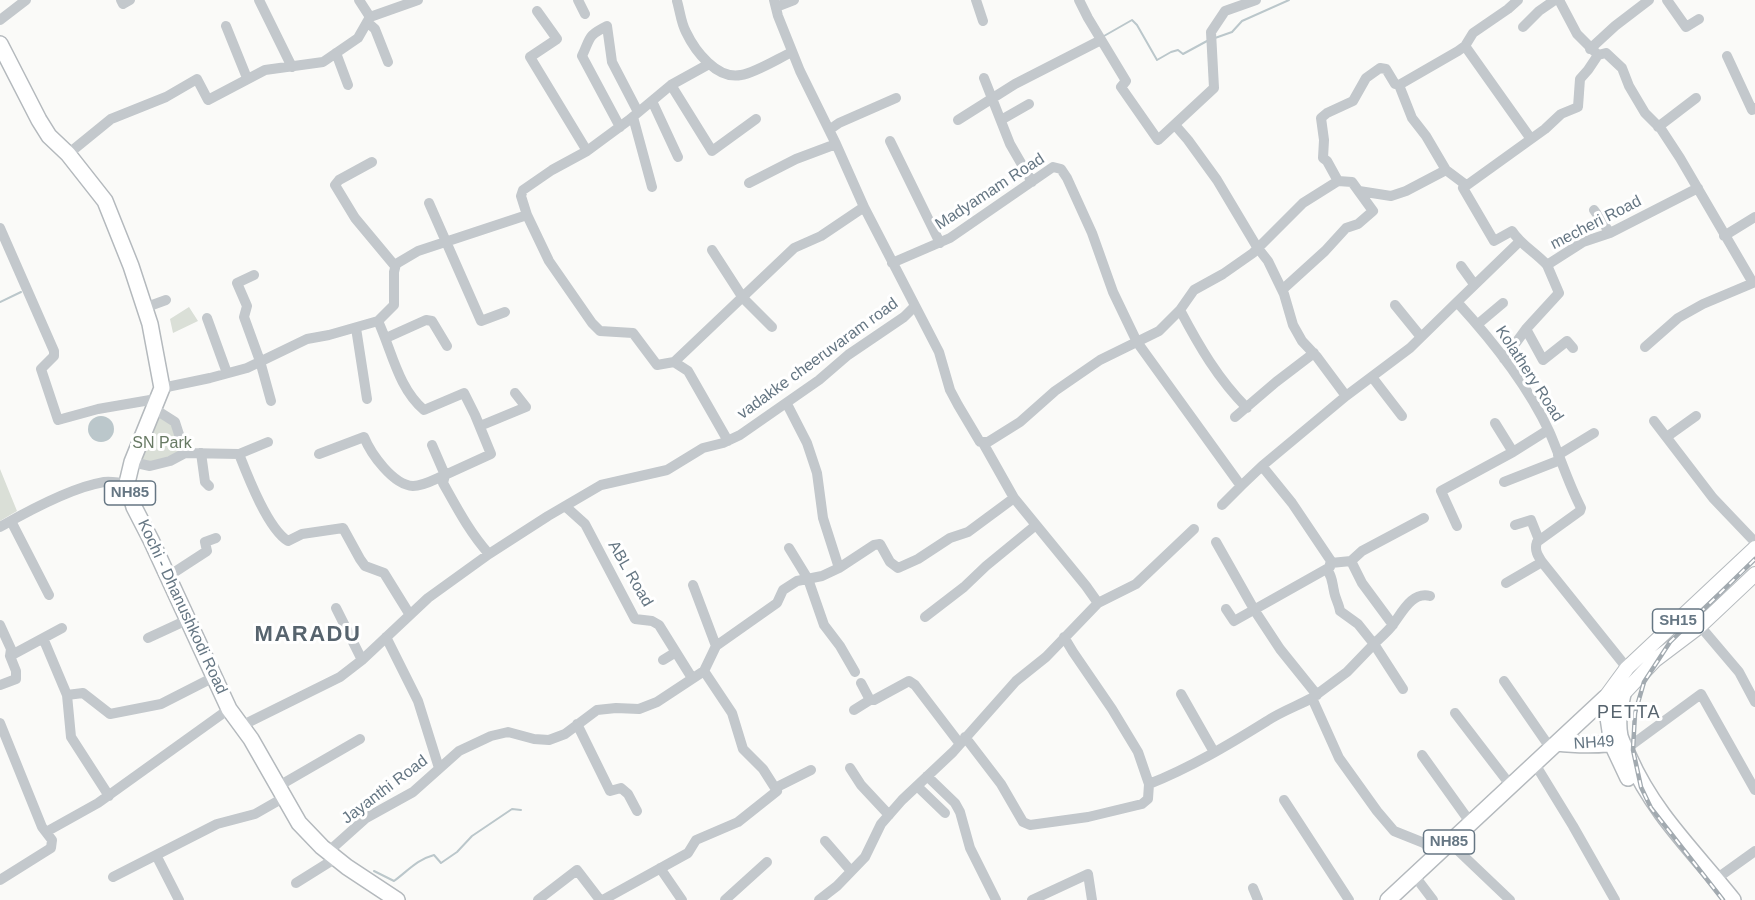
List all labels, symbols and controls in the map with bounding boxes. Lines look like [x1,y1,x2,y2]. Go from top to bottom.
street label: Madyamam Road [932,150,1048,234]
street label: mecheri Road [1547,192,1645,254]
street label: vadakke cheeruvaram road [734,294,902,424]
street label: Kolathery Road [1491,323,1567,425]
park label: SN Park [132,434,192,454]
road number: NH85 [104,481,156,505]
street label: Kochi - Dhanushkodi Road [133,517,231,697]
street label: ABL Road [603,538,657,610]
road number: SH15 [1652,609,1704,633]
district label: MARADU [255,622,361,648]
district label: PETTA [1597,702,1661,724]
street label: NH49 [1573,732,1615,754]
street label: Jayanthi Road [338,752,432,828]
road number: NH85 [1424,830,1474,854]

